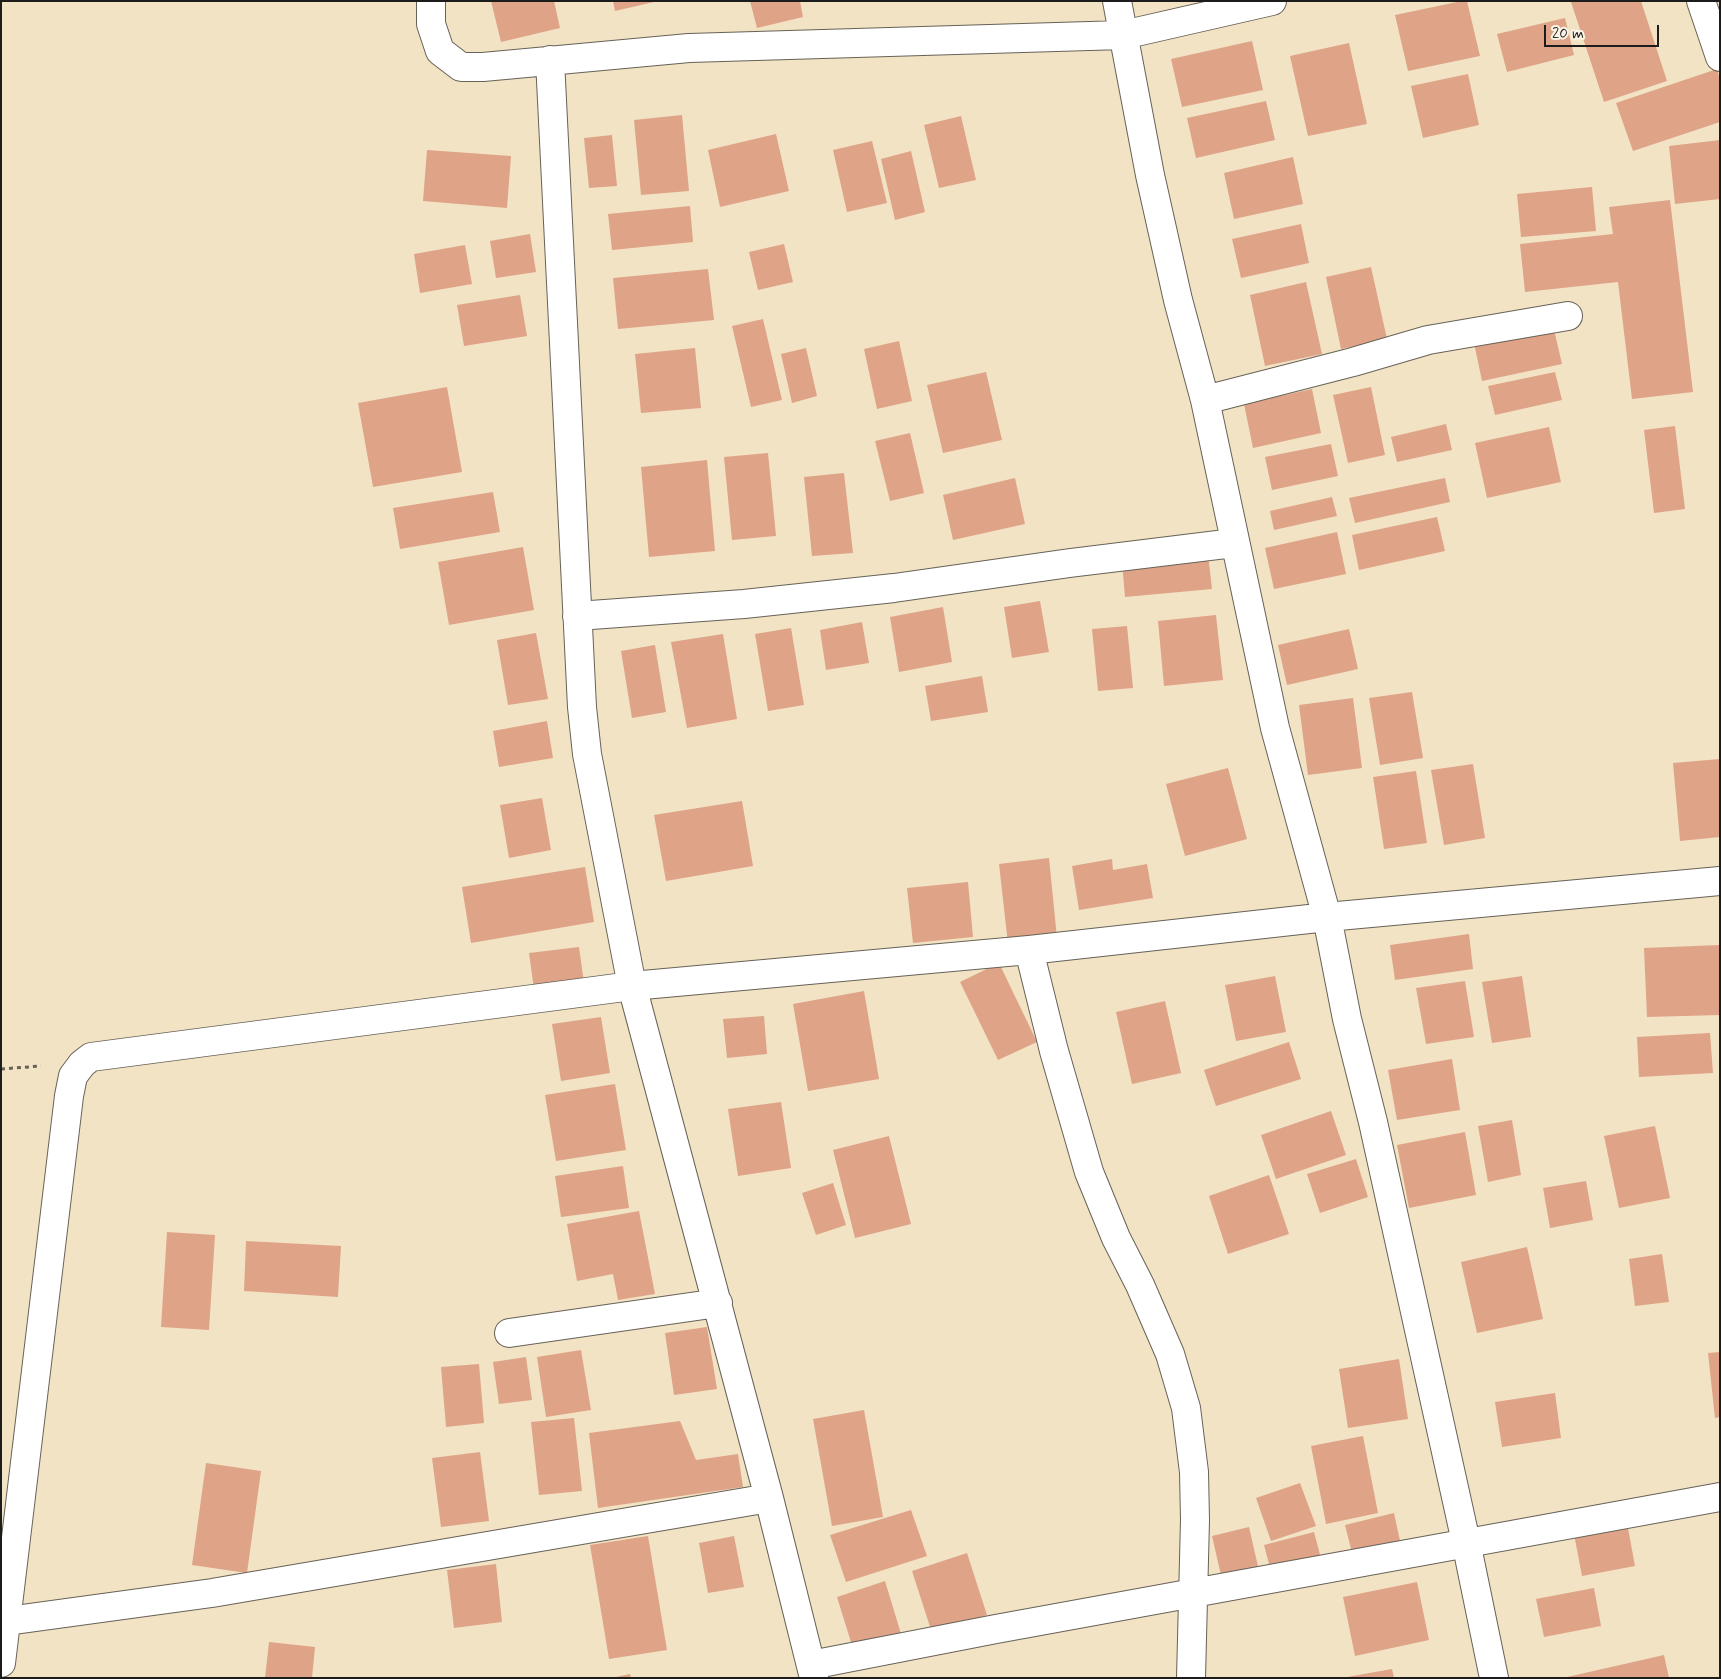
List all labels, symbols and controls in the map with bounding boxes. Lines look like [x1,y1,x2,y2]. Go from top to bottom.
scale bar [1546,15,1661,47]
text: 20 m [1552,24,1584,44]

